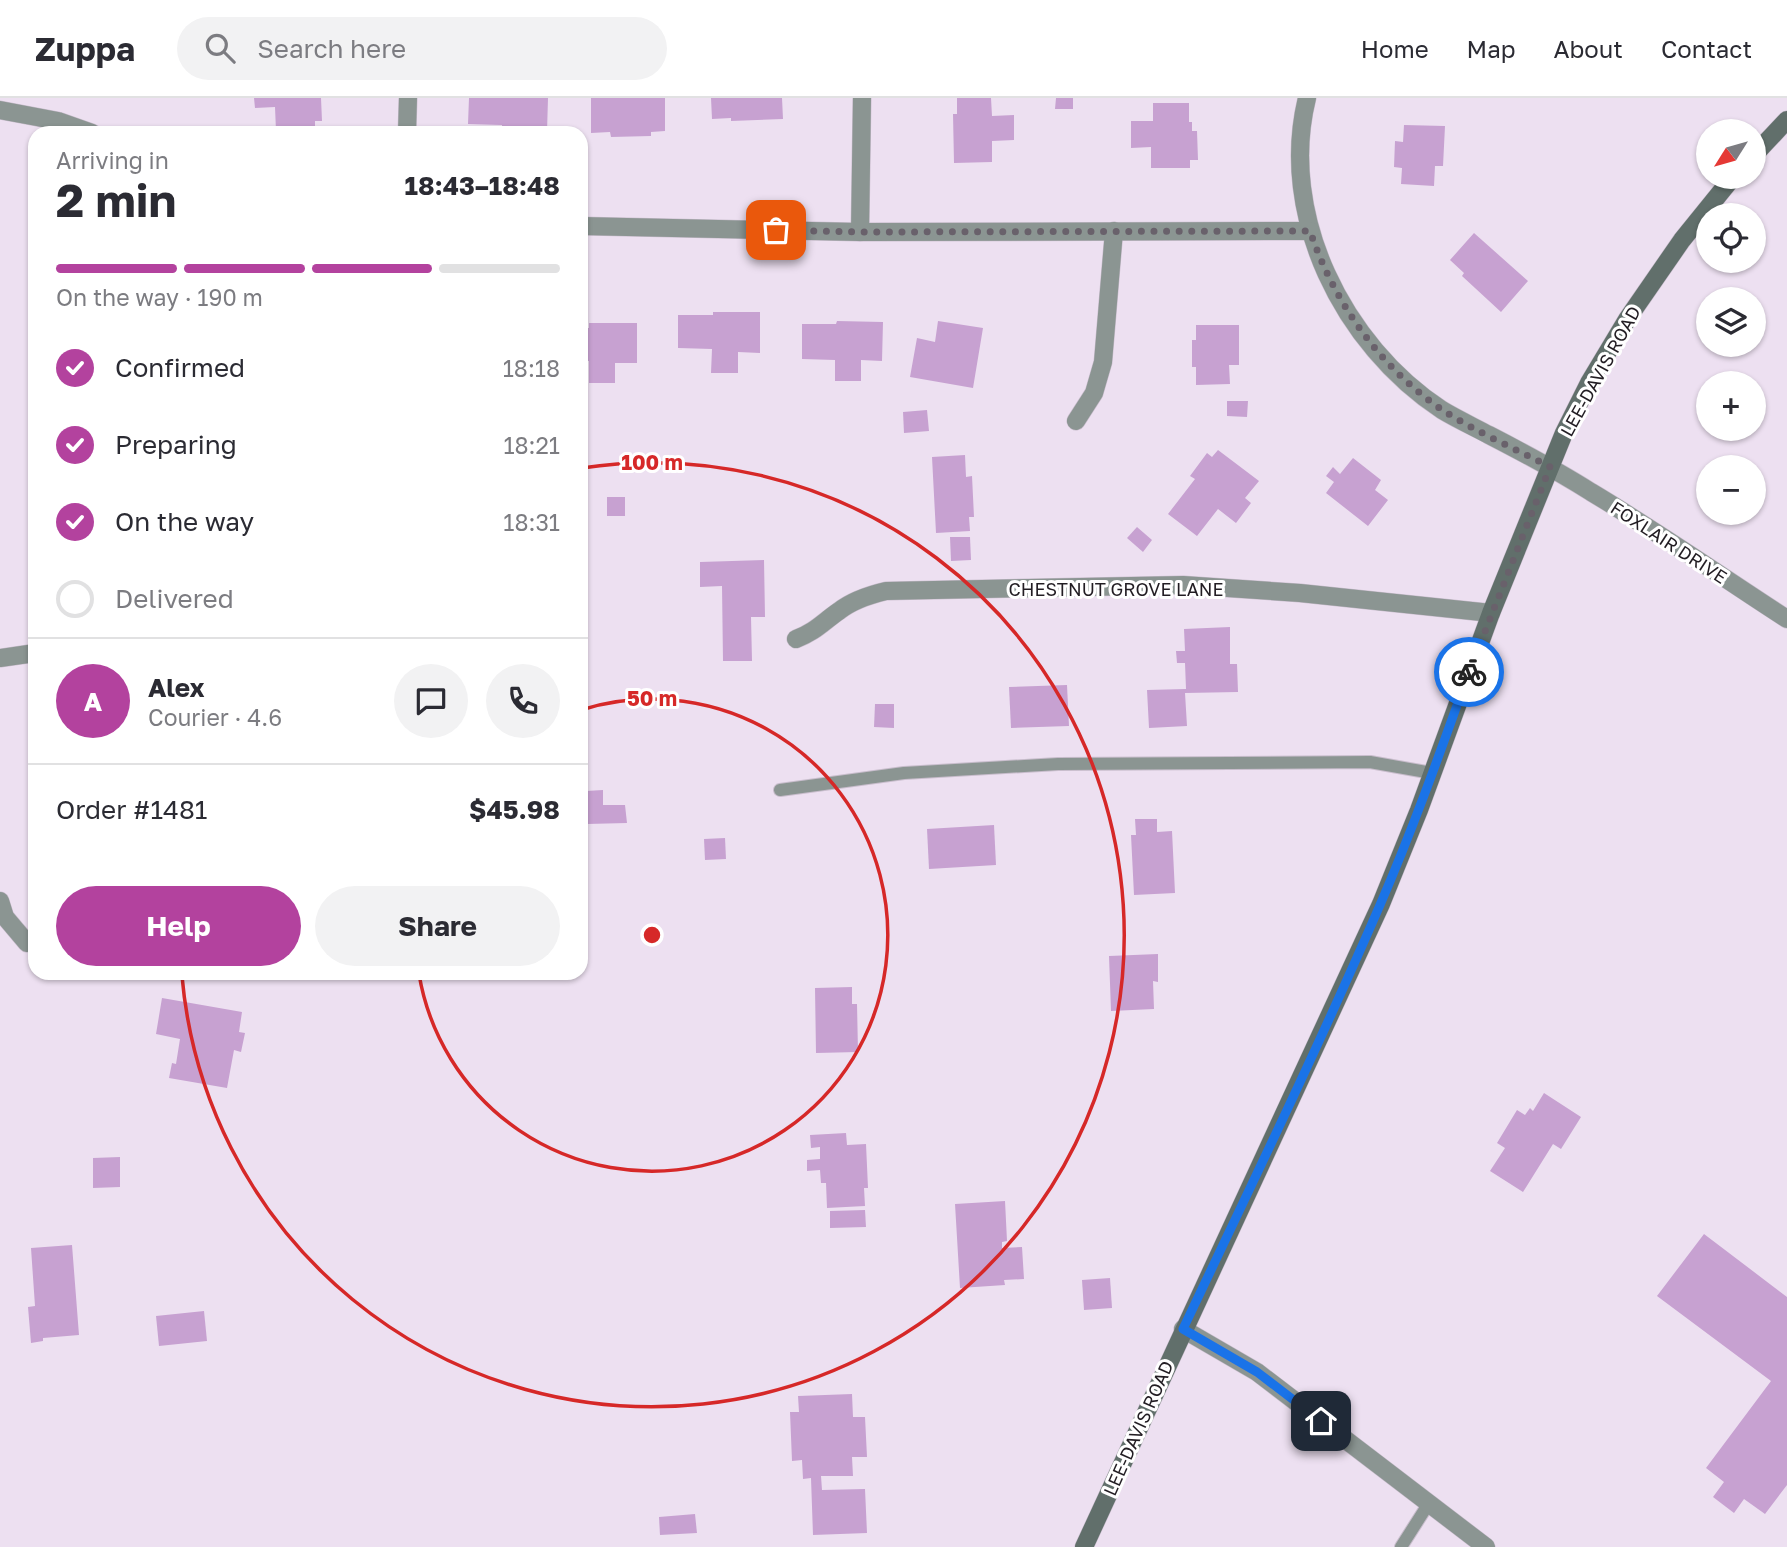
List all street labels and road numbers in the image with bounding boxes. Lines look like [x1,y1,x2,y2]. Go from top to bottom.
street label: LEE-DAVIS ROAD [1555,302,1645,440]
street label: FOXLAIR DRIVE [1607,496,1731,588]
street label: CHESTNUT GROVE LANE [1009,578,1223,600]
street label: LEE-DAVIS ROAD [1098,1357,1178,1499]

